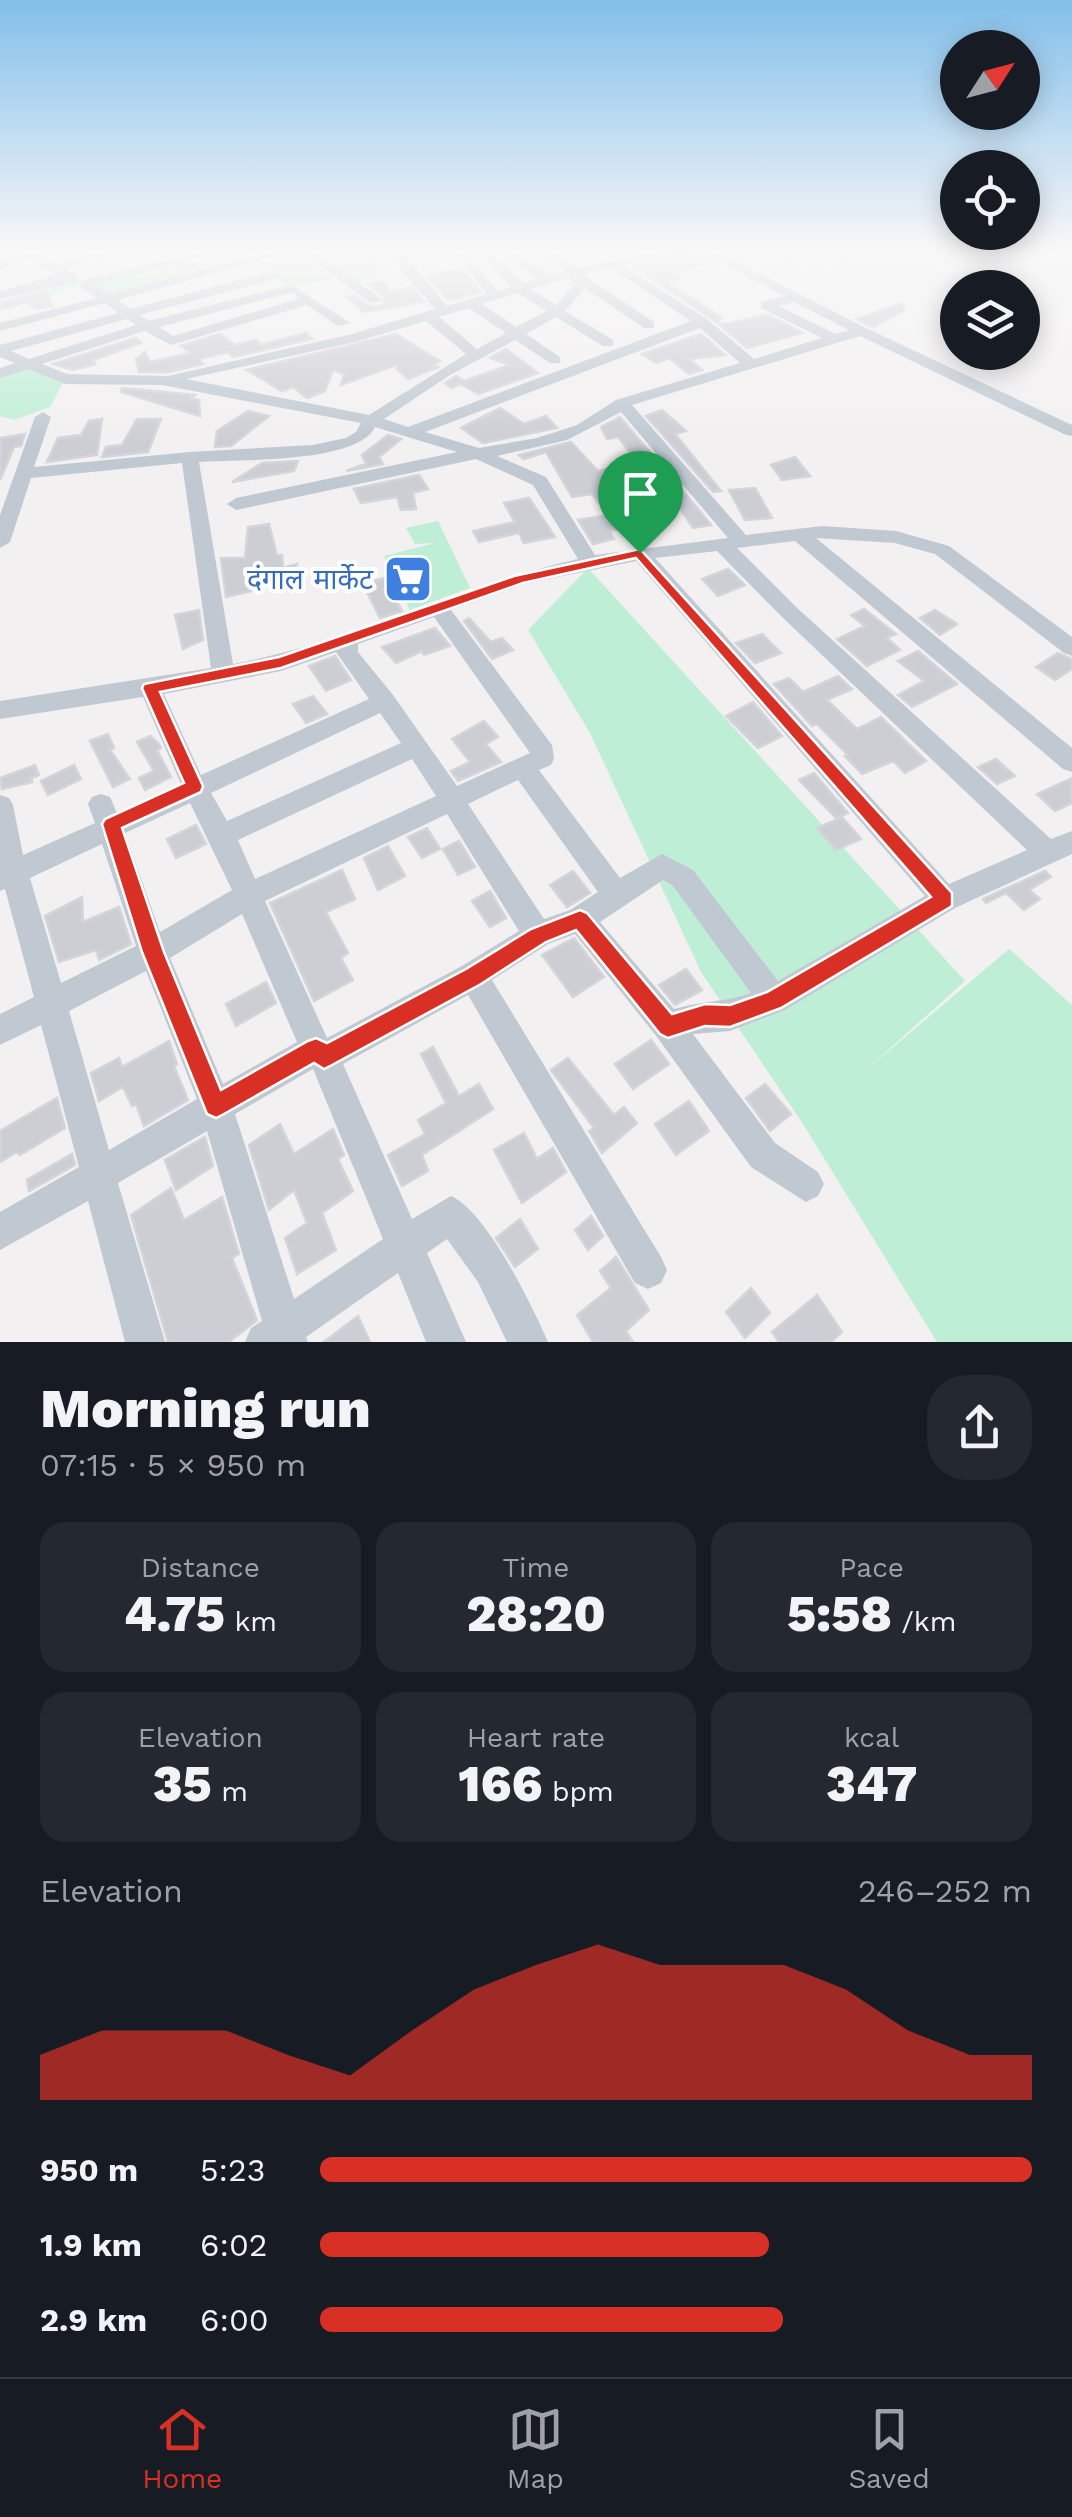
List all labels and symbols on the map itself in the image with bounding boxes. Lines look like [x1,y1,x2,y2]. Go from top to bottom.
north arrow [940,30,1040,130]
pin [598,451,683,554]
supermarket icon: दंगाल मार्केट [382,553,434,605]
place label: दंगाल मार्केट [247,563,374,596]

